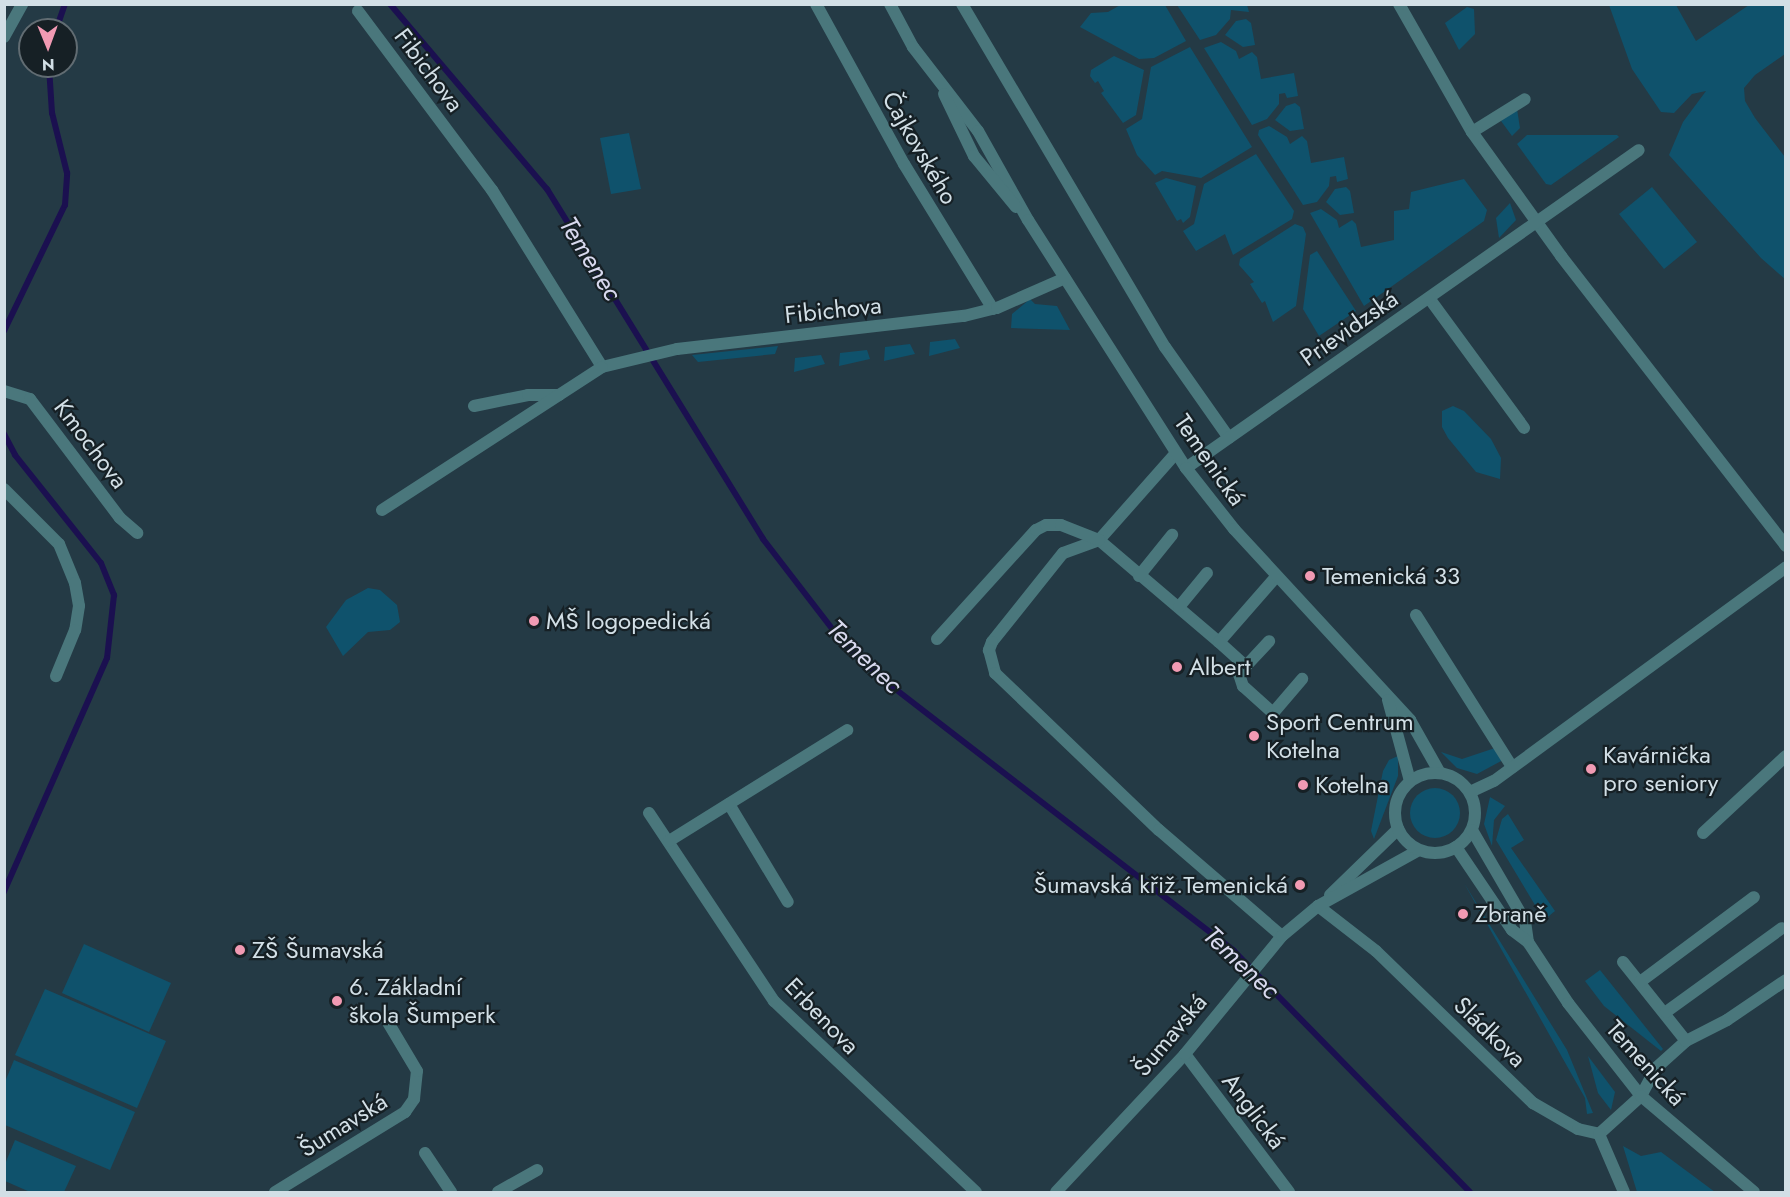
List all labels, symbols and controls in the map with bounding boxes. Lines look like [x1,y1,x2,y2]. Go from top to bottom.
north arrow [18,18,78,78]
street label: Fibichova [388,23,470,117]
text: N [42,53,55,76]
street label: Čajkovského [876,86,964,210]
water label: Temenec [552,211,628,307]
street label: Prievidzská [1295,284,1403,372]
street label: Fibichova [783,291,883,329]
street label: Kmochova [48,394,134,494]
street label: Temenická [1168,409,1252,511]
place label: Temenická 33 [1322,562,1460,590]
marker: Temenická 33 [1303,569,1317,583]
place label: MŠ logopedická [546,607,711,635]
water label: Temenec [820,613,908,701]
marker: MŠ logopedická [527,614,541,628]
place label: Albert [1189,653,1250,681]
marker: Albert [1170,660,1184,674]
place label: Sport Centrum Kotelna [1266,708,1414,764]
marker: Sport Centrum Kotelna [1247,729,1261,743]
place label: Kavárnička pro seniory [1603,741,1718,797]
marker: Kavárnička pro seniory [1584,762,1598,776]
place label: Kotelna [1315,771,1389,799]
marker: Kotelna [1296,778,1310,792]
place label: Šumavská křiž.Temenická [1034,871,1288,899]
marker: Šumavská křiž.Temenická [1293,878,1307,892]
place label: Zbraně [1475,900,1546,928]
marker: Zbraně [1456,907,1470,921]
water label: Temenec [1196,920,1286,1006]
place label: ZŠ Šumavská [252,936,384,964]
marker: ZŠ Šumavská [233,943,247,957]
street label: Erbenova [779,972,865,1060]
place label: 6. Základní škola Šumperk [349,973,496,1029]
street label: Šumavská [1127,988,1213,1082]
street label: Sládkova [1448,991,1532,1073]
marker: 6. Základní škola Šumperk [330,994,344,1008]
street label: Temenická [1600,1014,1692,1112]
street label: Anglická [1216,1067,1292,1155]
street label: Šumavská [294,1087,392,1163]

